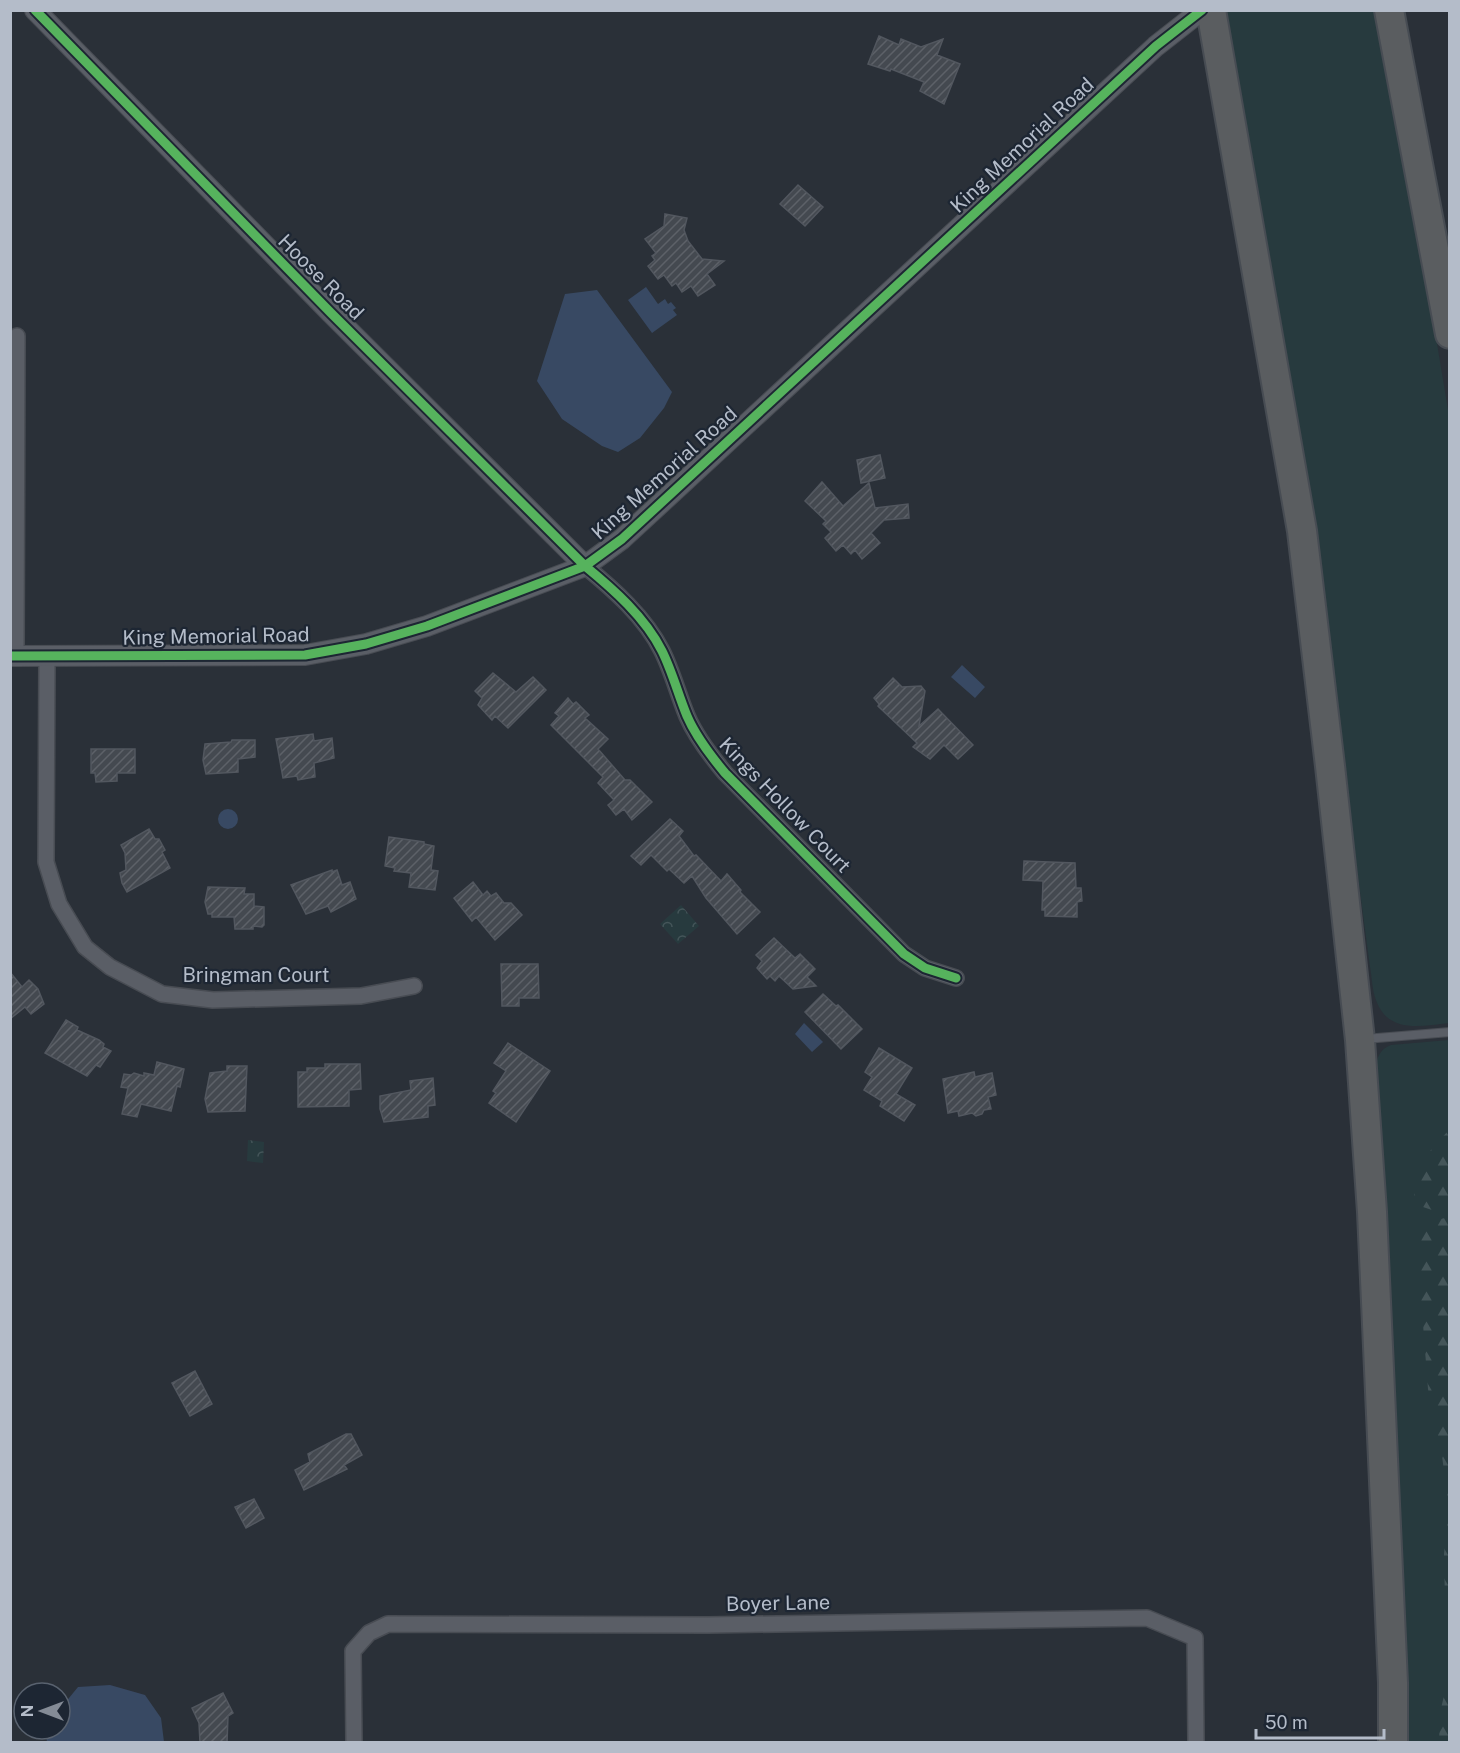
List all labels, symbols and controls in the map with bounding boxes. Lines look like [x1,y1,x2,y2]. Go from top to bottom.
street label: King Memorial Road [945,72,1099,218]
street label: Hoose Road [273,229,369,325]
street label: King Memorial Road [586,401,742,545]
street label: King Memorial Road [122,622,310,650]
street label: Kings Hollow Court [714,732,856,878]
street label: Bringman Court [182,963,330,987]
street label: Boyer Lane [726,1590,830,1616]
north arrow [12,1681,72,1741]
scale bar [1256,1702,1384,1740]
text: N [18,1705,37,1717]
text: 50 m [1265,1712,1308,1733]

